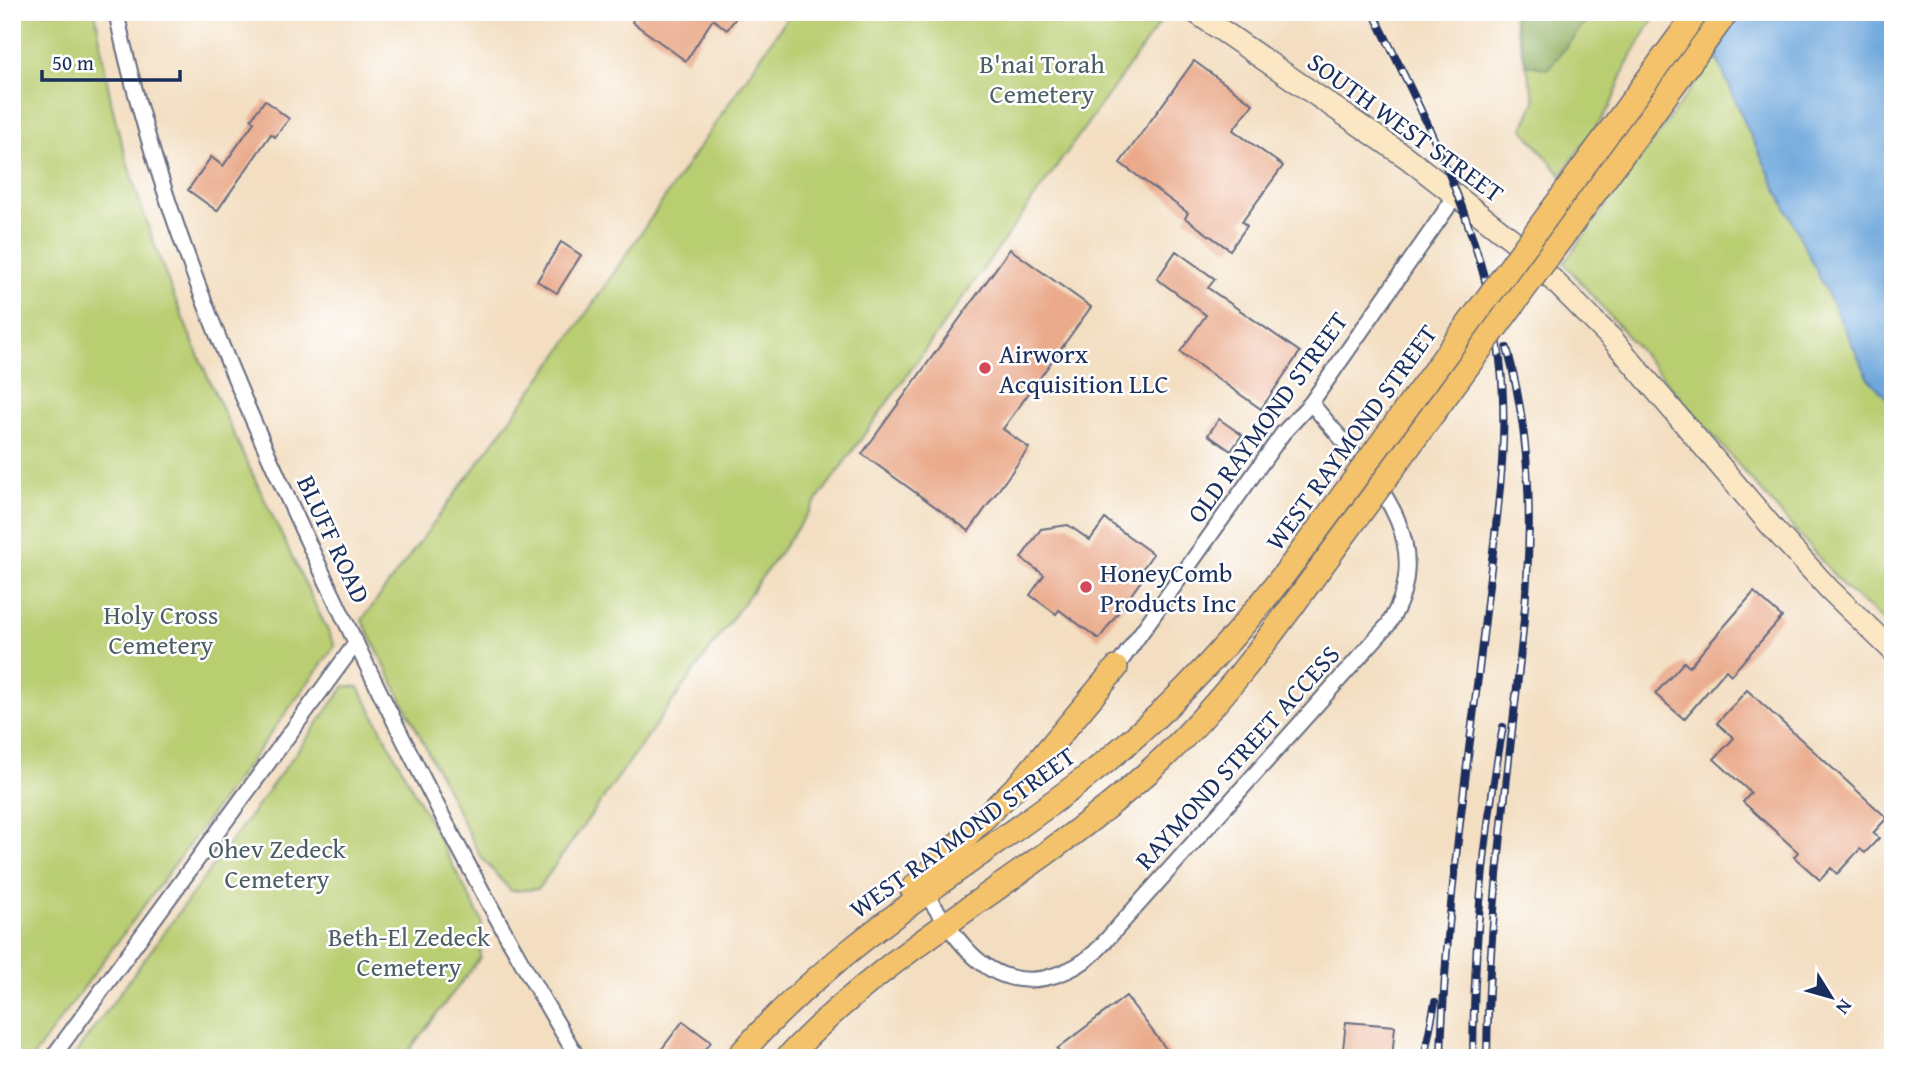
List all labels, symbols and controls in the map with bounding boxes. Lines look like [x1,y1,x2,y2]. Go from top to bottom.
scale bar [42,38,180,82]
street label: SOUTH WEST STREET [1300,42,1513,212]
park label: B'nai Torah Cemetery [979,44,1105,113]
text: 50 m [52,47,94,78]
street label: OLD RAYMOND STREET [1177,303,1357,531]
street label: WEST RAYMOND STREET [1256,316,1447,558]
place label: Airworx Acquisition LLC [999,334,1169,403]
marker: Airworx Acquisition LLC [977,360,993,376]
street label: BLUFF ROAD [287,469,381,609]
place label: HoneyComb Products Inc [1100,553,1236,622]
marker: HoneyComb Products Inc [1078,579,1094,595]
park label: Holy Cross Cemetery [104,595,218,664]
street label: RAYMOND STREET ACCESS [1125,636,1349,878]
street label: WEST RAYMOND STREET [841,736,1083,927]
park label: Ohev Zedeck Cemetery [208,829,347,898]
park label: Beth-El Zedeck Cemetery [328,917,491,986]
north arrow [1797,962,1867,1032]
text: N [1829,994,1860,1021]

